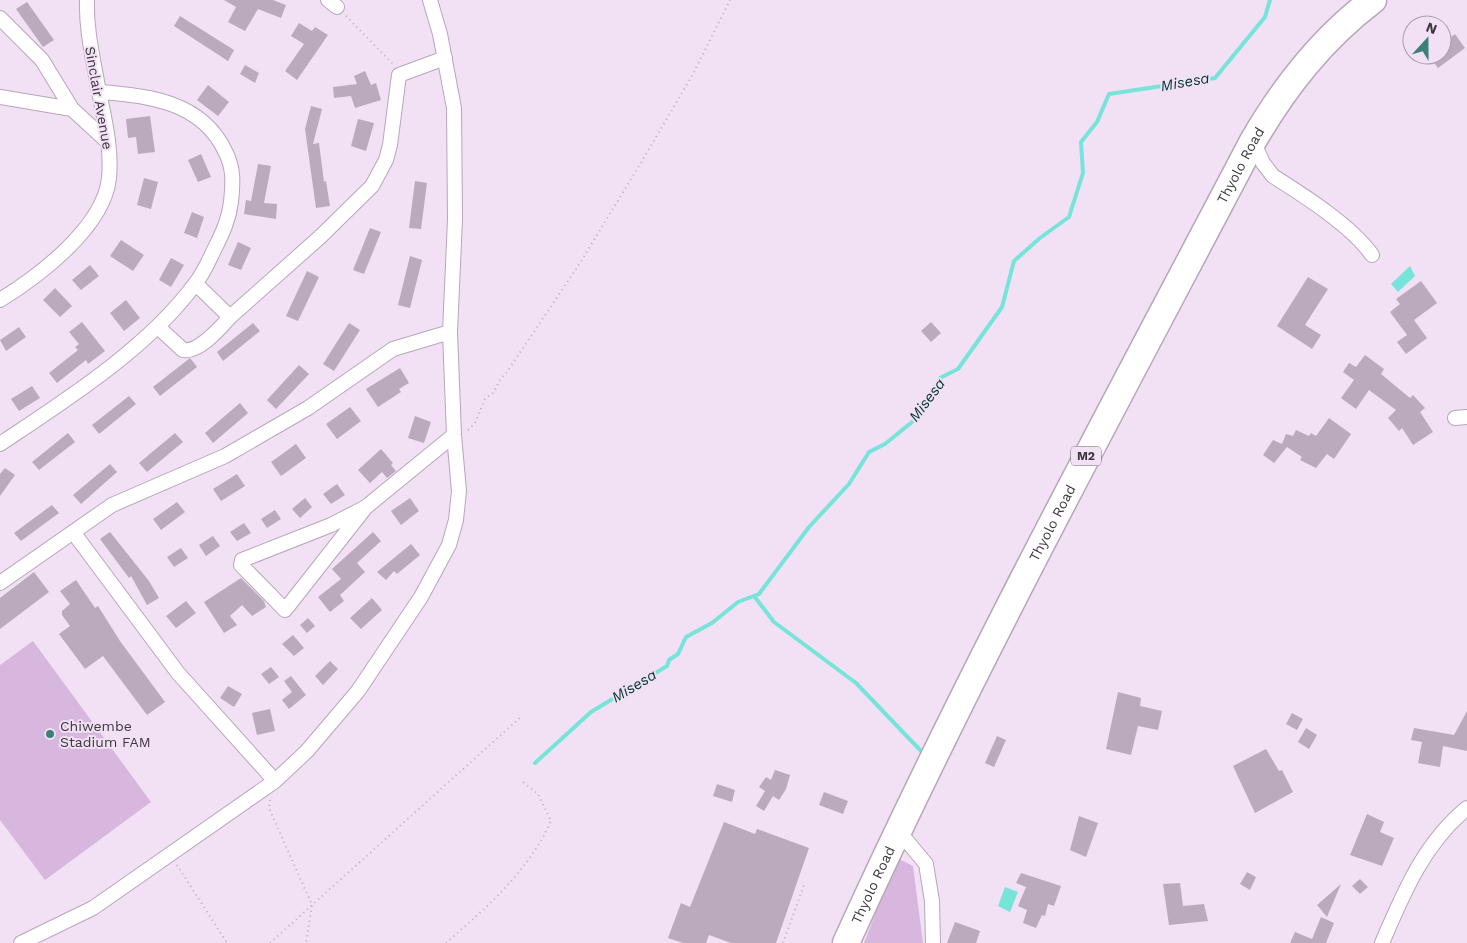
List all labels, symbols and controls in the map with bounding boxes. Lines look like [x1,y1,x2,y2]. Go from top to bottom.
north arrow [1402,15,1452,65]
text: N [1424,19,1439,37]
street label: Sinclair Avenue [82,45,116,151]
water label: Misesa [1159,69,1211,95]
street label: Thyolo Road [1214,124,1267,206]
water label: Misesa [905,375,949,425]
road number: M2 [1071,446,1101,466]
street label: Thyolo Road [1026,482,1079,564]
water label: Misesa [608,666,660,706]
place label: Chiwembe Stadium FAM [60,718,151,750]
marker: Chiwembe Stadium FAM [44,728,56,740]
street label: Thyolo Road [848,843,898,926]

